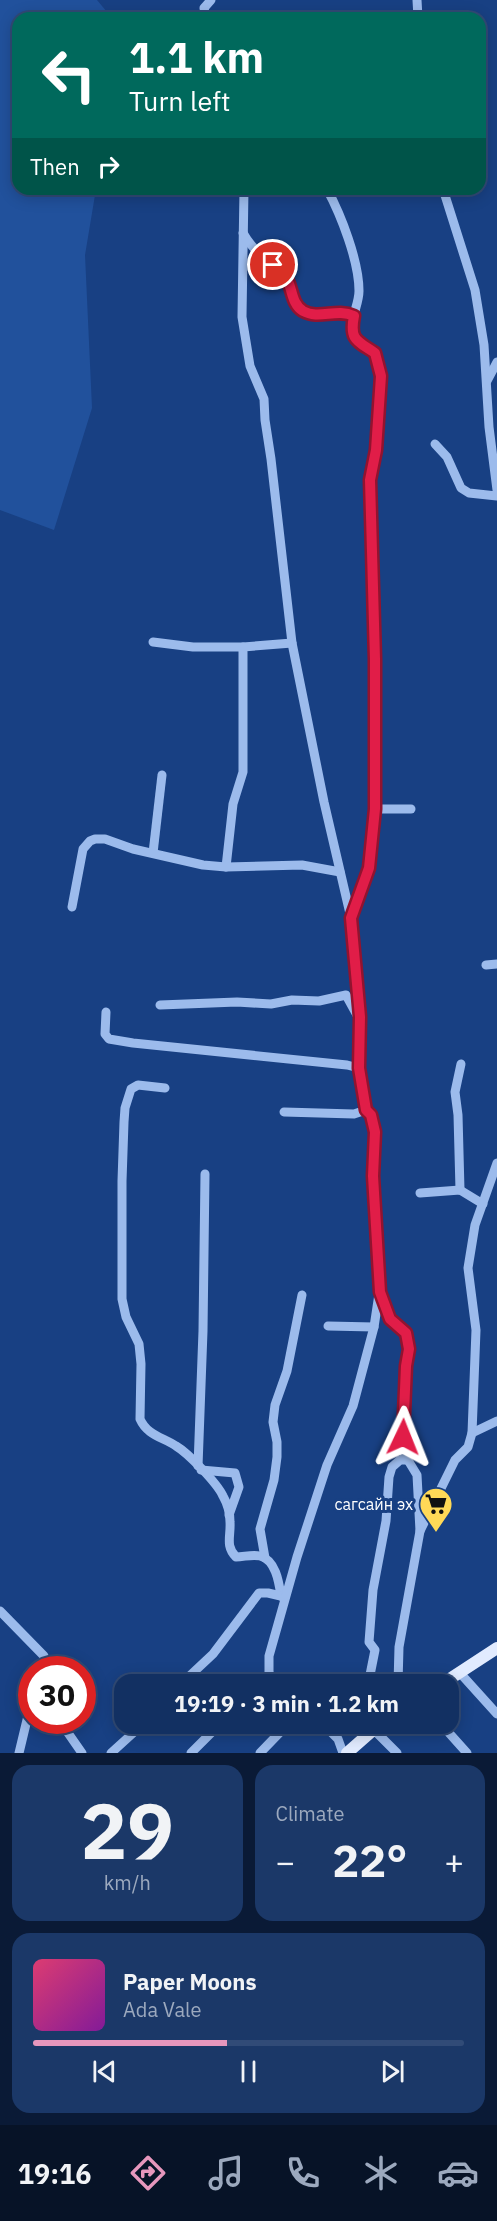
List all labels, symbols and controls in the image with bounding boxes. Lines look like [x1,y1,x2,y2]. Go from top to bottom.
text: 1.1 km [129,30,264,85]
icon: left [30,36,108,114]
text: Turn left [129,83,230,118]
icon: right [92,150,125,183]
text: Then [30,152,80,181]
pin [247,239,298,290]
icon: arrive [256,248,289,281]
position arrow [371,1405,435,1469]
supermarket icon: сагсайн эх [418,1486,454,1533]
place label: сагсайн эх [334,1494,413,1514]
speed limit sign: 30 [18,1656,96,1734]
text: 19:19 · 3 min · 1.2 km [174,1689,399,1718]
text: 29 [80,1779,174,1880]
text: Climate [276,1800,344,1827]
text: 22° [332,1831,407,1889]
text: − [276,1840,295,1883]
text: + [444,1840,464,1883]
text: km/h [104,1869,151,1896]
text: Paper Moons [123,1967,256,1996]
text: Ada Vale [123,1996,202,2023]
icon: previous [88,2055,121,2088]
icon: pause [232,2055,265,2088]
icon: next [376,2055,409,2088]
icon: directions [127,2152,169,2194]
icon: music [205,2152,247,2194]
icon: phone [282,2152,324,2194]
icon: climate [360,2152,402,2194]
icon: car [437,2152,479,2194]
text: 19:16 [18,2156,91,2191]

